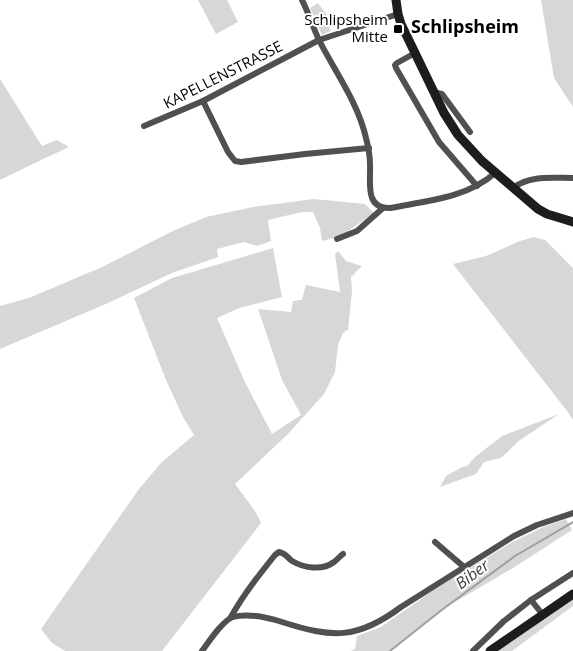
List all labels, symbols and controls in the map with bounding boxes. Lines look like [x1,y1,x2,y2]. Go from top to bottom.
place label: Schlipsheim Mitte [304,9,388,46]
district label: Schlipsheim [411,14,519,38]
marker: Schlipsheim Mitte [392,23,404,35]
street label: KAPELLENSTRASSE [159,35,286,113]
water label: Biber [451,554,494,594]

